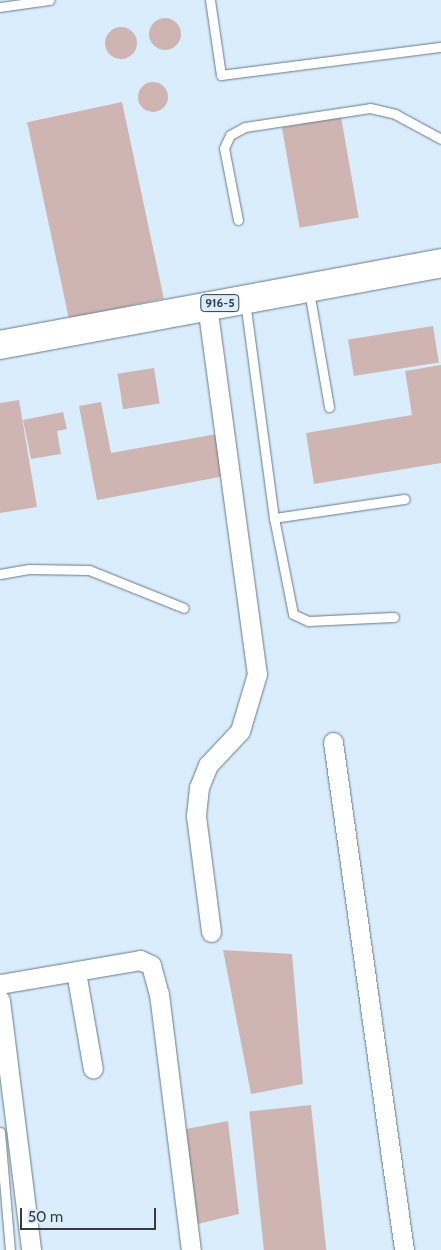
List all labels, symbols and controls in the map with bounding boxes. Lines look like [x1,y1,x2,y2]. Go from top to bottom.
road number: 916-5 [200,294,240,312]
scale bar [22,1198,159,1230]
text: 50 m [28,1208,63,1226]

